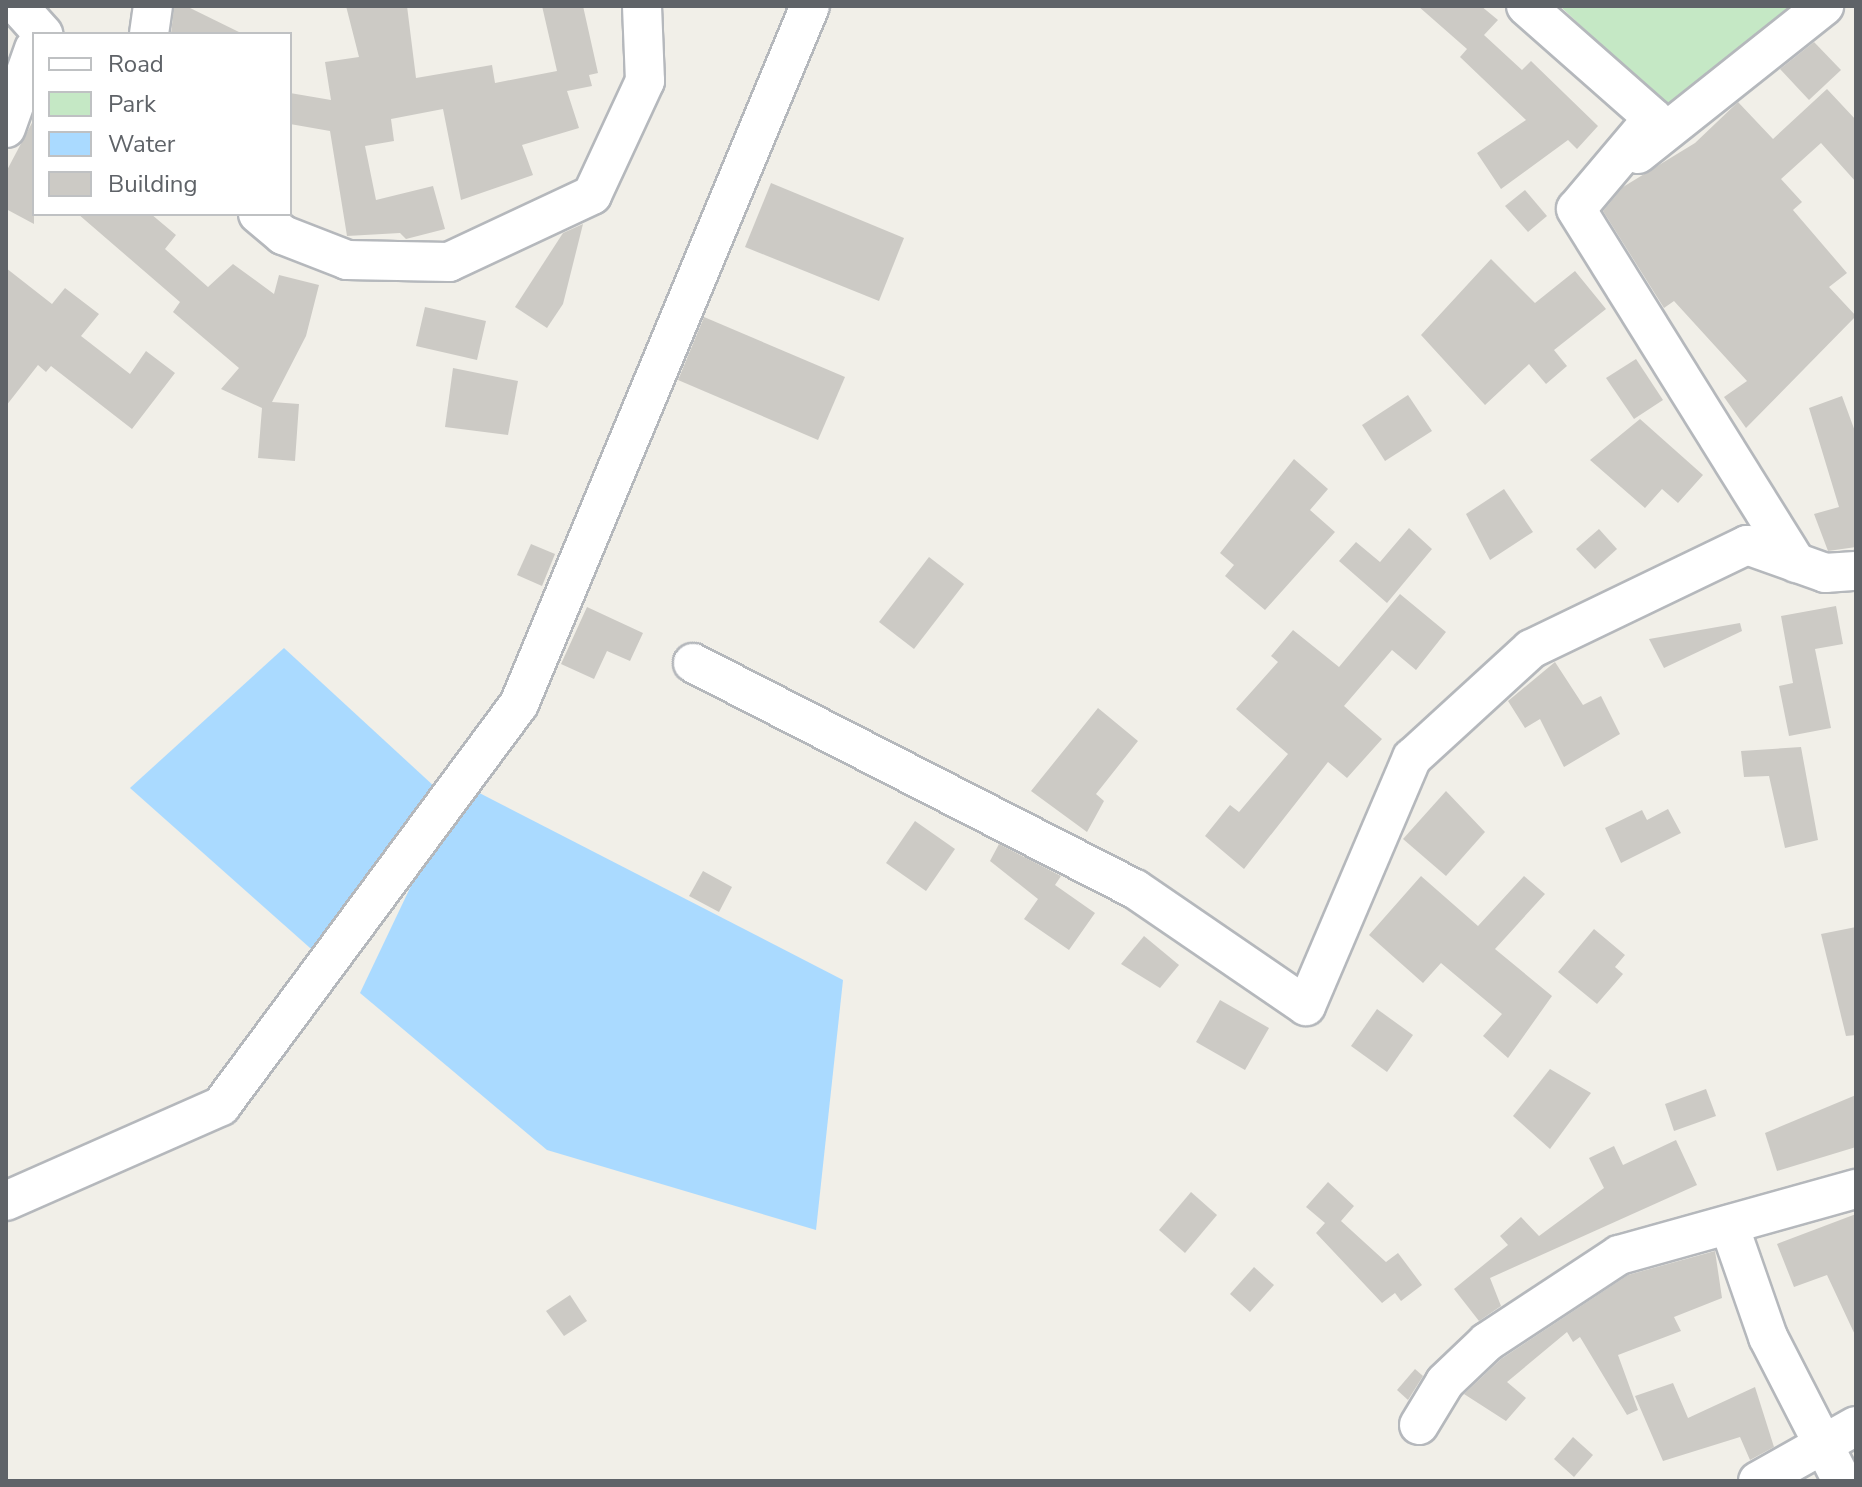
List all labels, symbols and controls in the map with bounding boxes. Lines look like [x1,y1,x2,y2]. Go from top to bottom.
legend [32,32,292,216]
text: Road [108,48,164,80]
text: Park [108,88,156,120]
text: Water [108,128,175,160]
text: Building [108,168,198,200]

